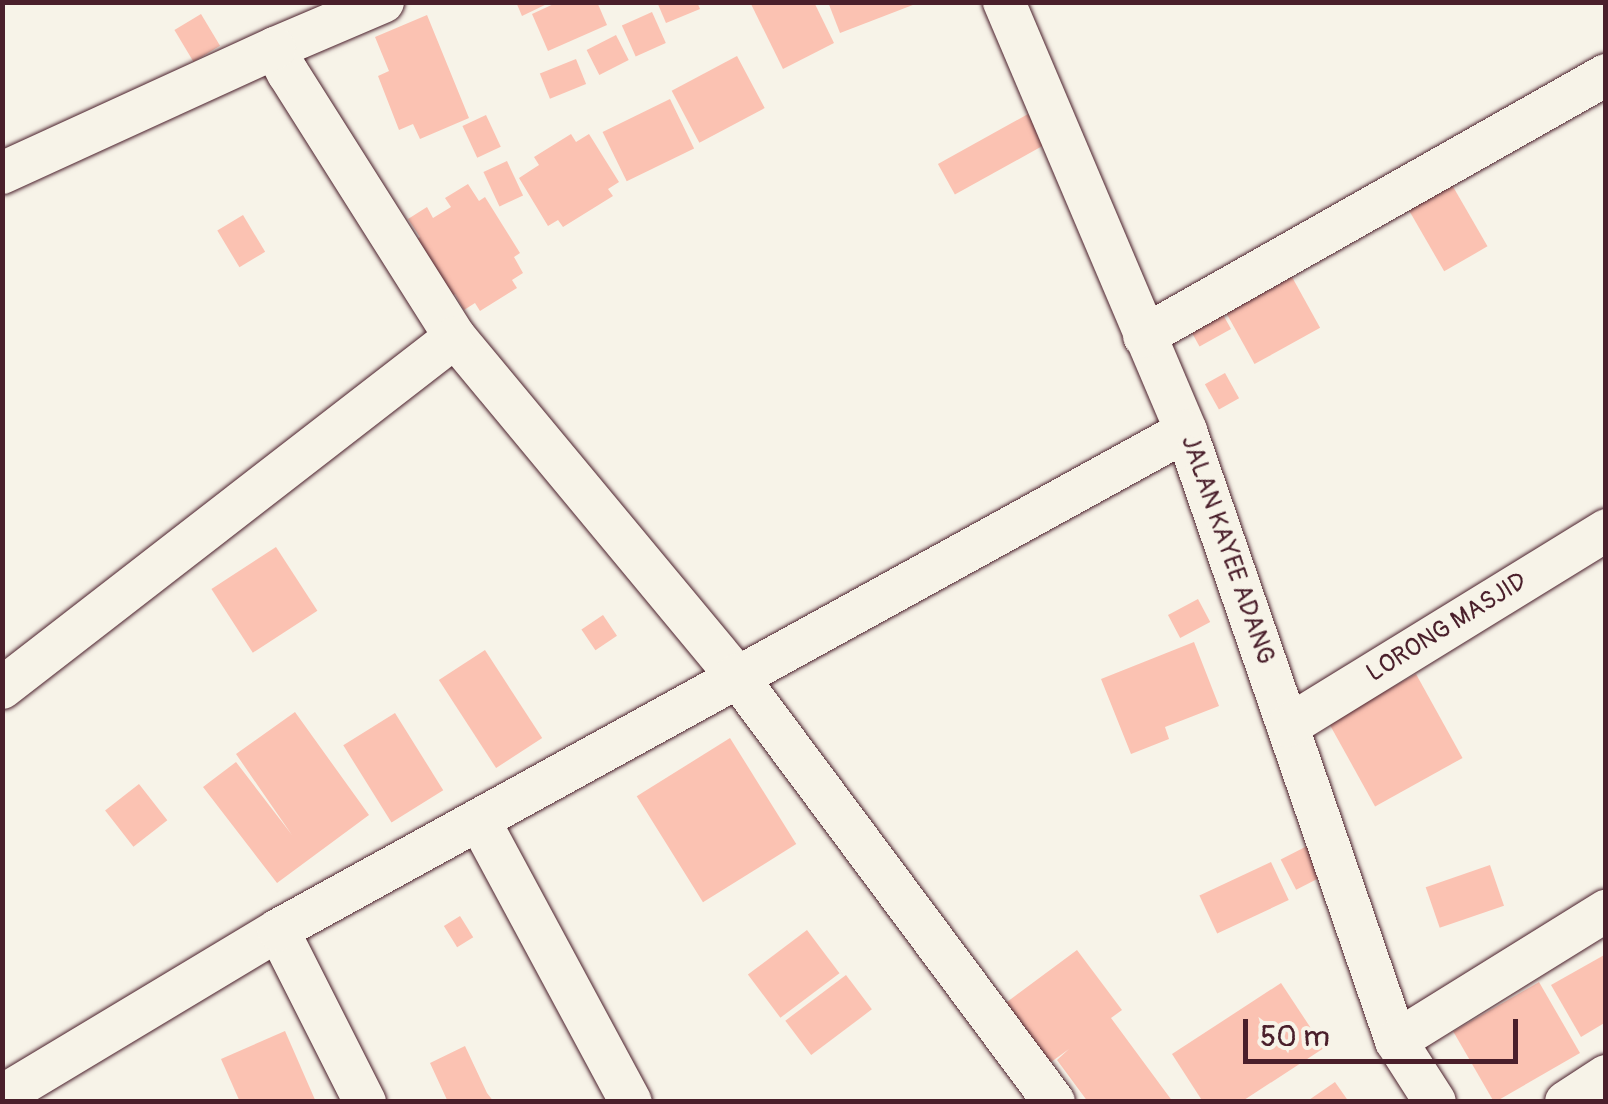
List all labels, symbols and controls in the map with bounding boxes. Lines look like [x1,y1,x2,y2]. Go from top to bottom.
street label: JALAN KAYEE ADANG [1174,432,1280,668]
street label: LORONG MASJID [1362,567,1532,689]
scale bar [1248,999,1523,1061]
text: 50 m [1260,1018,1330,1055]

